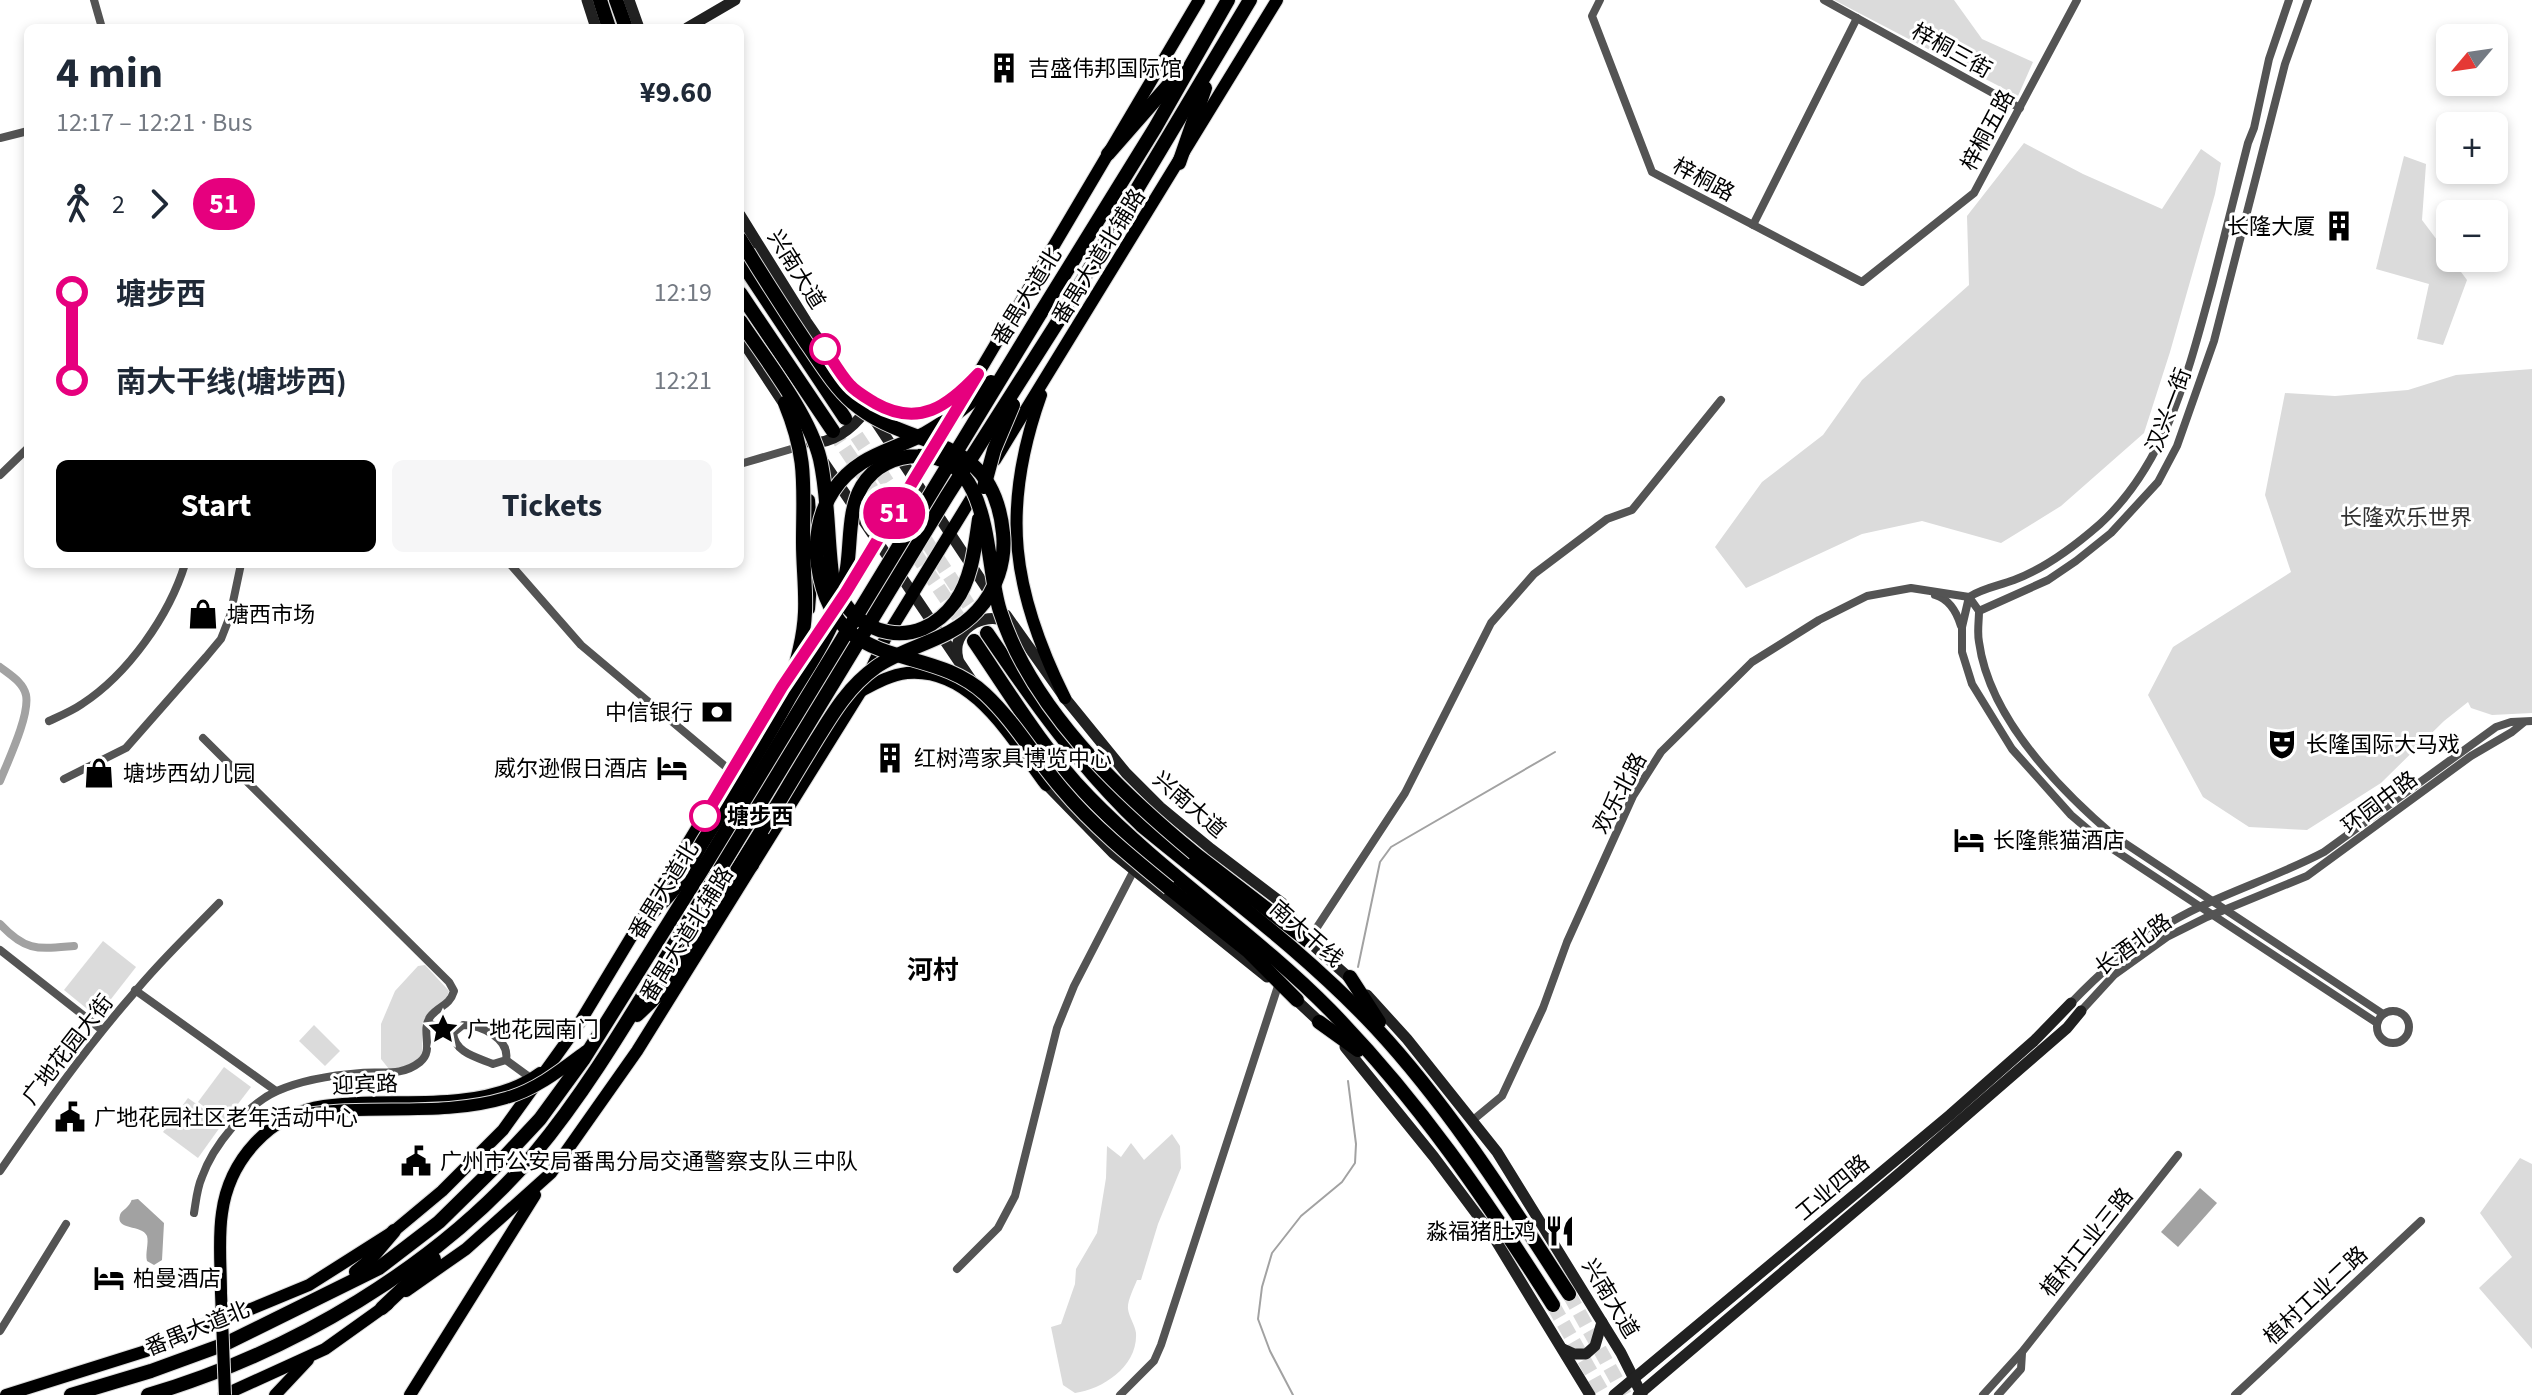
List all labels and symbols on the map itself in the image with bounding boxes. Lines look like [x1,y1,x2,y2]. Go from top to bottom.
street label: 梓桐三街 [1905,16,1998,86]
north arrow [2436,24,2508,96]
building icon: 吉盛伟邦国际馆 [987,51,1021,85]
place label: 吉盛伟邦国际馆 [1028,53,1182,85]
street label: 梓桐五路 [1953,84,2023,177]
street label: 梓桐路 [1667,150,1740,210]
street label: 番禺大道北铺路 [1044,183,1153,330]
building icon: 长隆大厦 [2322,209,2356,243]
place label: 长隆大厦 [2227,211,2315,243]
street label: 兴南大道 [759,224,833,315]
street label: 番禺大道北 [984,241,1070,352]
unlabelled marker [810,334,840,364]
street label: 汉兴一街 [2138,364,2200,457]
line badge: 51 [858,487,930,539]
park label: 长隆欢乐世界 [2340,502,2472,534]
shop icon: 塘西市场 [186,597,220,631]
place label: 塘西市场 [227,599,315,631]
bank icon: 中信银行 [700,695,734,729]
place label: 中信银行 [605,697,693,729]
theatre icon: 长隆国际大马戏 [2265,727,2299,761]
place label: 长隆国际大马戏 [2306,729,2460,761]
building icon: 红树湾家具博览中心 [873,741,907,775]
place label: 红树湾家具博览中心 [914,743,1112,775]
street label: 欢乐北路 [1585,747,1655,840]
hotel icon: 威尔逊假日酒店 [655,751,689,785]
place label: 威尔逊假日酒店 [494,753,648,785]
shop icon: 塘埗西幼儿园 [82,756,116,790]
place label: 塘埗西幼儿园 [123,758,255,790]
street label: 兴南大道 [1146,764,1233,846]
street label: 环园中路 [2335,764,2424,842]
marker: 塘步西 [690,801,720,831]
place label: 塘步西 [727,801,793,833]
hotel icon: 长隆熊猫酒店 [1952,823,1986,857]
place label: 长隆熊猫酒店 [1993,825,2125,857]
street label: 番禺大道北 [621,835,707,946]
street label: 番禺大道北辅路 [632,861,741,1008]
street label: 南大干线 [1263,893,1350,975]
street label: 长酒北路 [2089,906,2179,984]
district label: 河村 [907,952,959,989]
street label: 广地花园大街 [15,988,121,1111]
place icon: 广地花园南门 [426,1012,460,1046]
place label: 广地花园南门 [467,1014,599,1046]
street label: 迎宾路 [331,1068,399,1102]
public building icon: 广地花园社区老年活动中心 [53,1100,87,1134]
place label: 广地花园社区老年活动中心 [94,1102,358,1134]
public building icon: 广州市公安局番禺分局交通警察支队三中队 [399,1144,433,1178]
place label: 广州市公安局番禺分局交通警察支队三中队 [440,1146,858,1178]
street label: 工业四路 [1789,1147,1877,1228]
street label: 植村工业三路 [2033,1181,2141,1304]
restaurant icon: 淼福猪肚鸡 [1543,1214,1577,1248]
place label: 淼福猪肚鸡 [1426,1216,1536,1248]
street label: 植村工业二路 [2256,1239,2375,1352]
street label: 兴南大道 [1574,1253,1647,1344]
hotel icon: 柏曼酒店 [92,1261,126,1295]
place label: 柏曼酒店 [133,1263,221,1295]
street label: 番禺大道北 [140,1293,254,1364]

